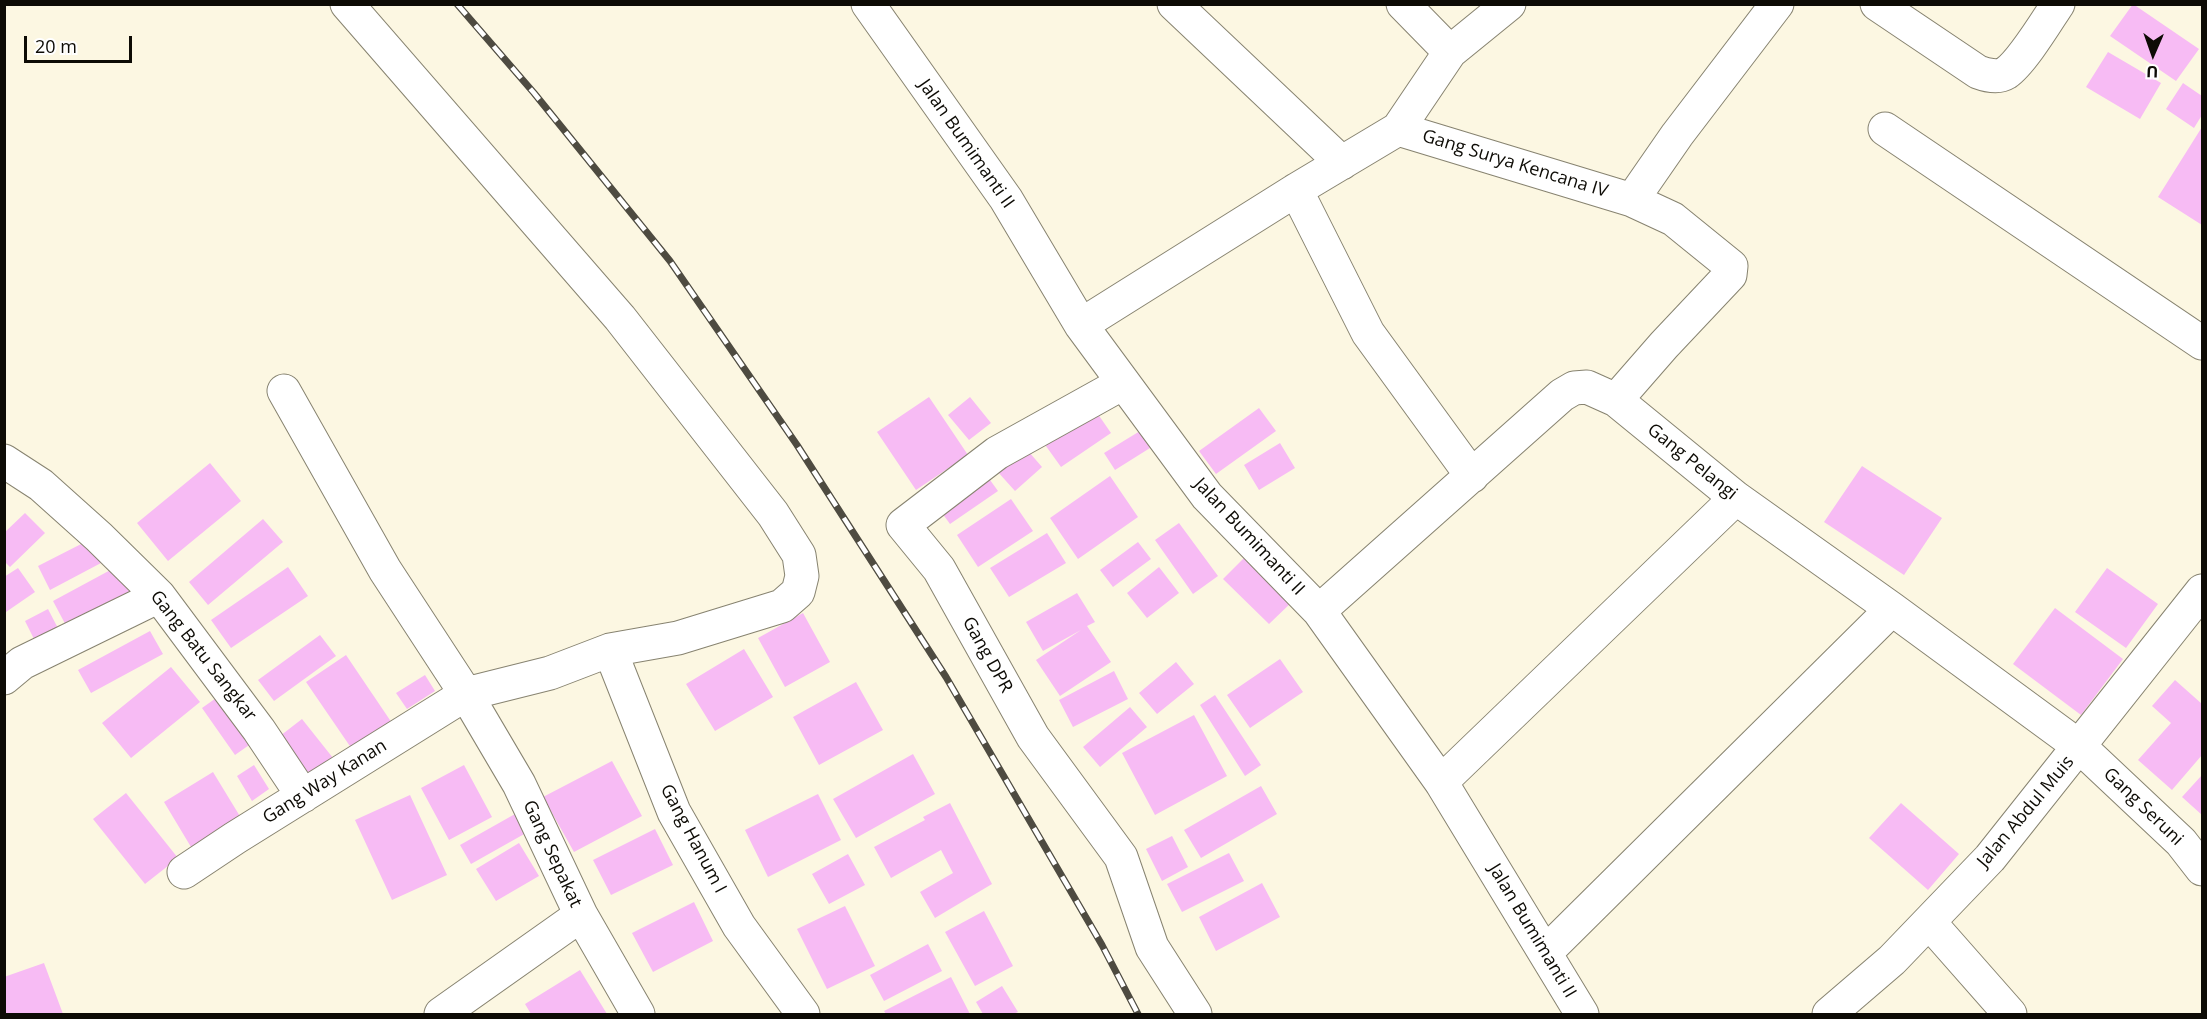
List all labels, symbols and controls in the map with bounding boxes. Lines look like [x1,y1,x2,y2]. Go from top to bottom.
scale bar [27,24,135,62]
north arrow [2123,24,2183,84]
text: 20 m [35,34,77,58]
text: U [2146,61,2159,83]
street label: Jalan Bumimanti II [913,75,1019,213]
street label: Gang Surya Kencana IV [1420,125,1610,203]
street label: Gang Pelangi [1643,419,1741,505]
street label: Jalan Bumimanti II [1189,474,1309,600]
street label: Gang Batu Sangkar [145,586,261,726]
street label: Gang DPR [957,613,1017,697]
street label: Gang Way Kanan [259,735,391,829]
street label: Jalan Abdul Muis [1973,752,2079,872]
street label: Gang Seruni [2099,764,2187,850]
street label: Gang Hanum I [655,781,731,897]
street label: Gang Sepakat [518,797,586,911]
street label: Jalan Bumimanti II [1484,860,1580,1002]

